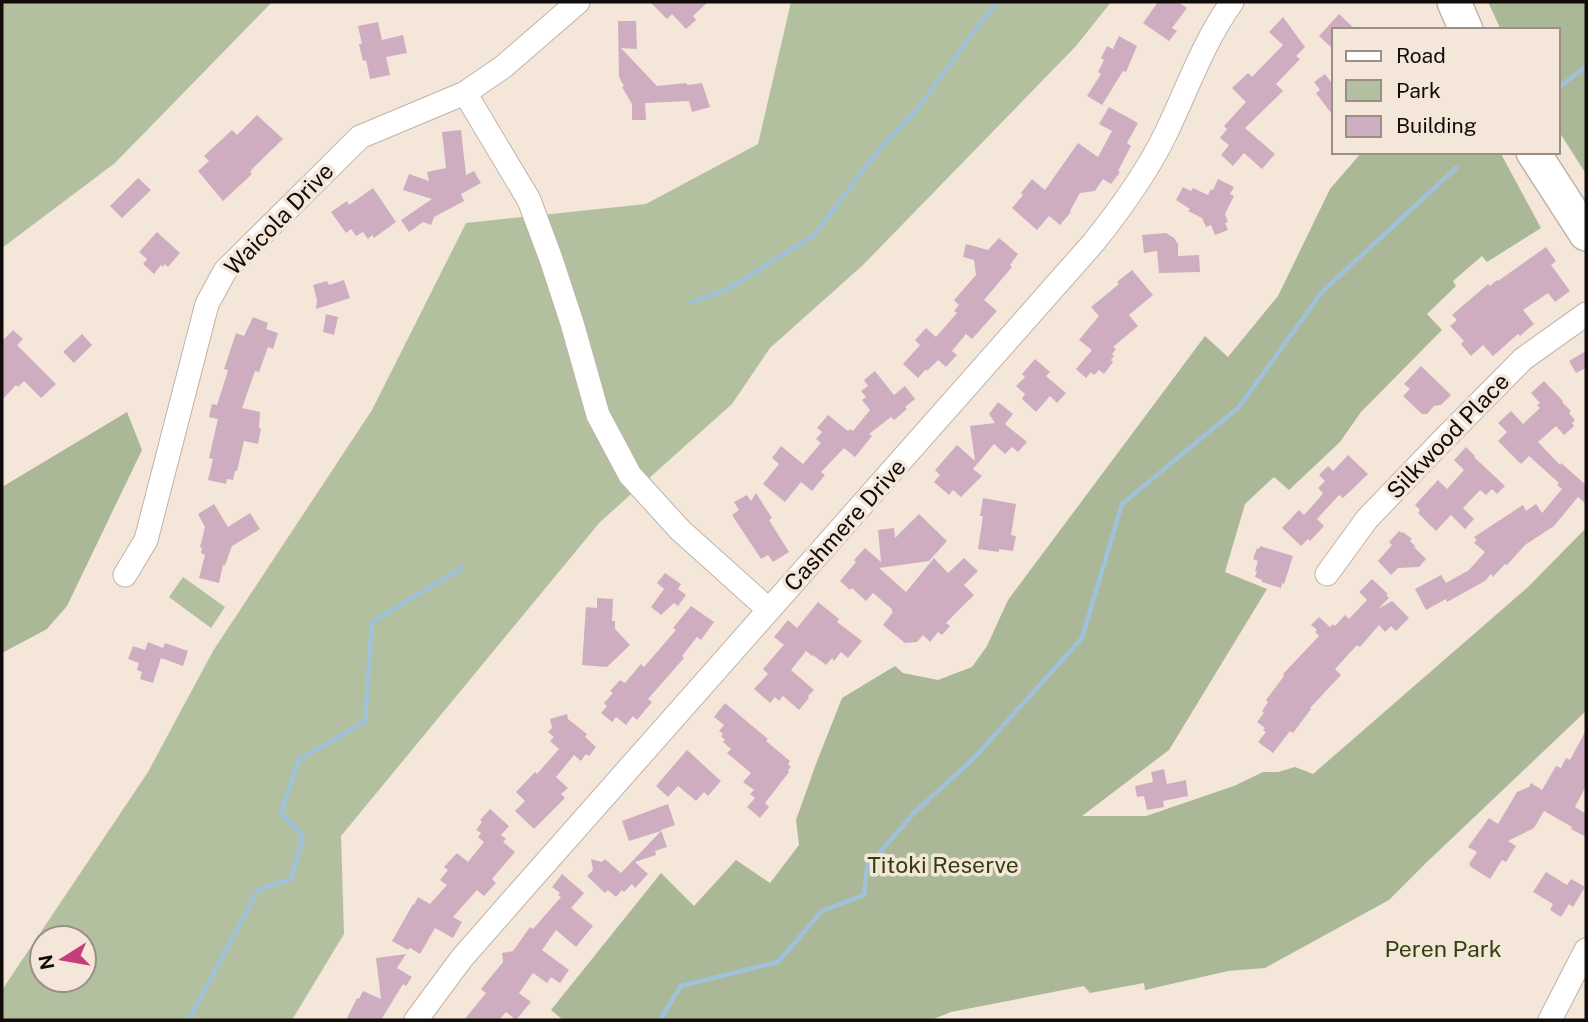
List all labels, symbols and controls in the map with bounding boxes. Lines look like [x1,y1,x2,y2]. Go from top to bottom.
legend [1332,28,1560,154]
text: Road [1396,43,1446,68]
text: Park [1396,78,1441,103]
text: Building [1396,113,1477,138]
street label: Waicola Drive [219,157,339,280]
street label: Silkwood Place [1381,367,1514,504]
street label: Cashmere Drive [778,453,911,596]
park label: Titoki Reserve [867,851,1019,878]
north arrow [28,924,98,994]
park label: Peren Park [1384,935,1502,962]
text: N [34,953,59,972]

